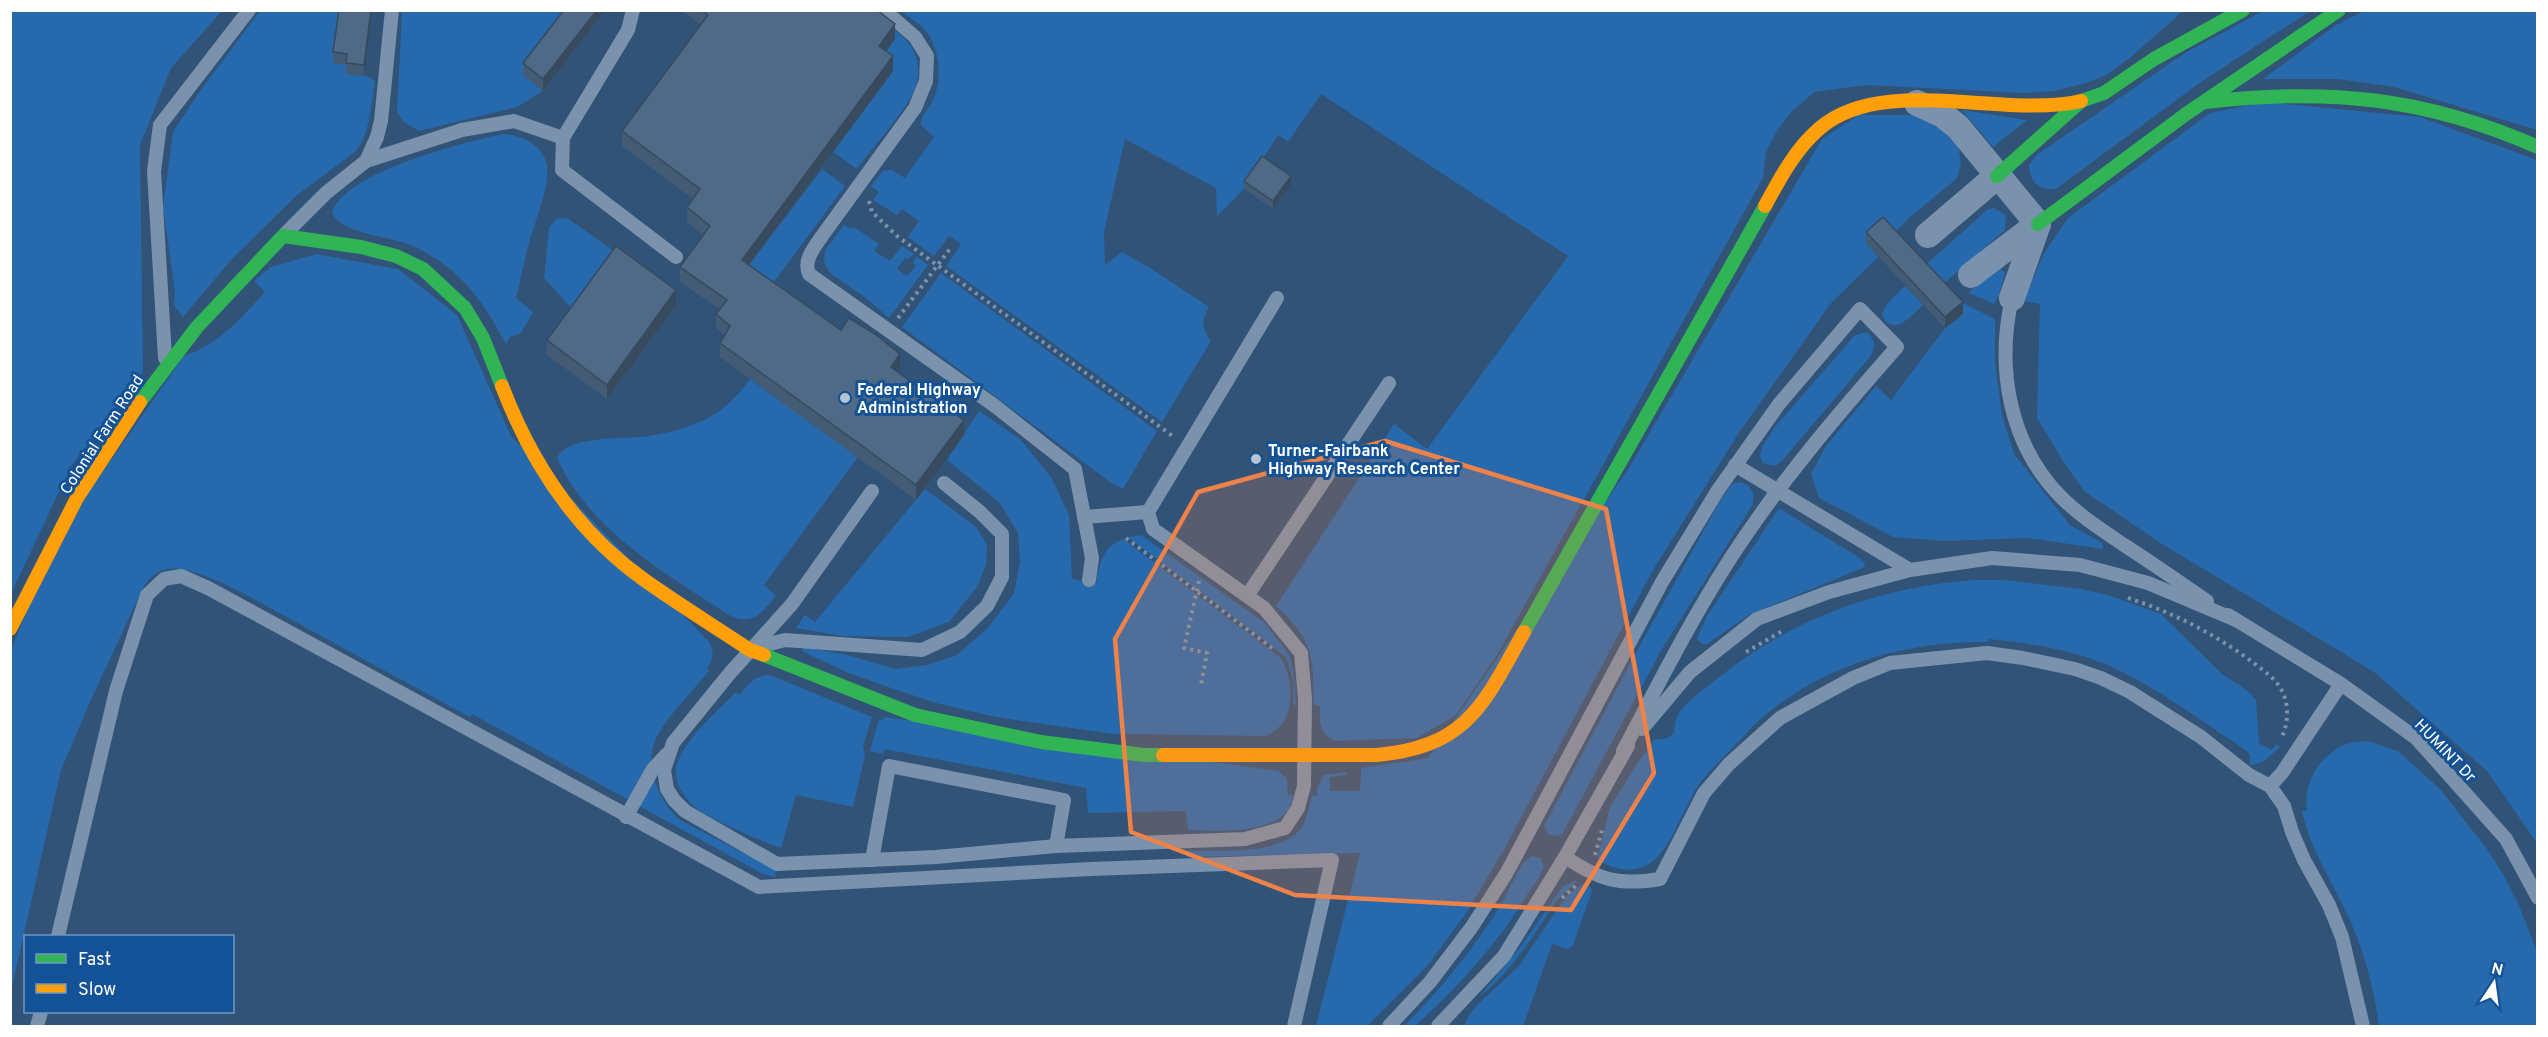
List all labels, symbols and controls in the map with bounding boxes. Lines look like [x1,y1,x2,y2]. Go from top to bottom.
street label: Colonial Farm Road [57,371,149,499]
place label: Federal Highway Administration [857,381,981,419]
marker: Federal Highway Administration [838,391,852,405]
place label: Turner-Fairbank Highway Research Center [1268,442,1460,480]
marker: Turner-Fairbank Highway Research Center [1249,452,1263,466]
street label: HUMINT Dr [2409,716,2480,787]
legend [24,935,234,1013]
text: Fast [78,949,111,972]
north arrow [2464,953,2524,1013]
text: N [2489,959,2505,981]
text: Slow [78,979,116,1002]

